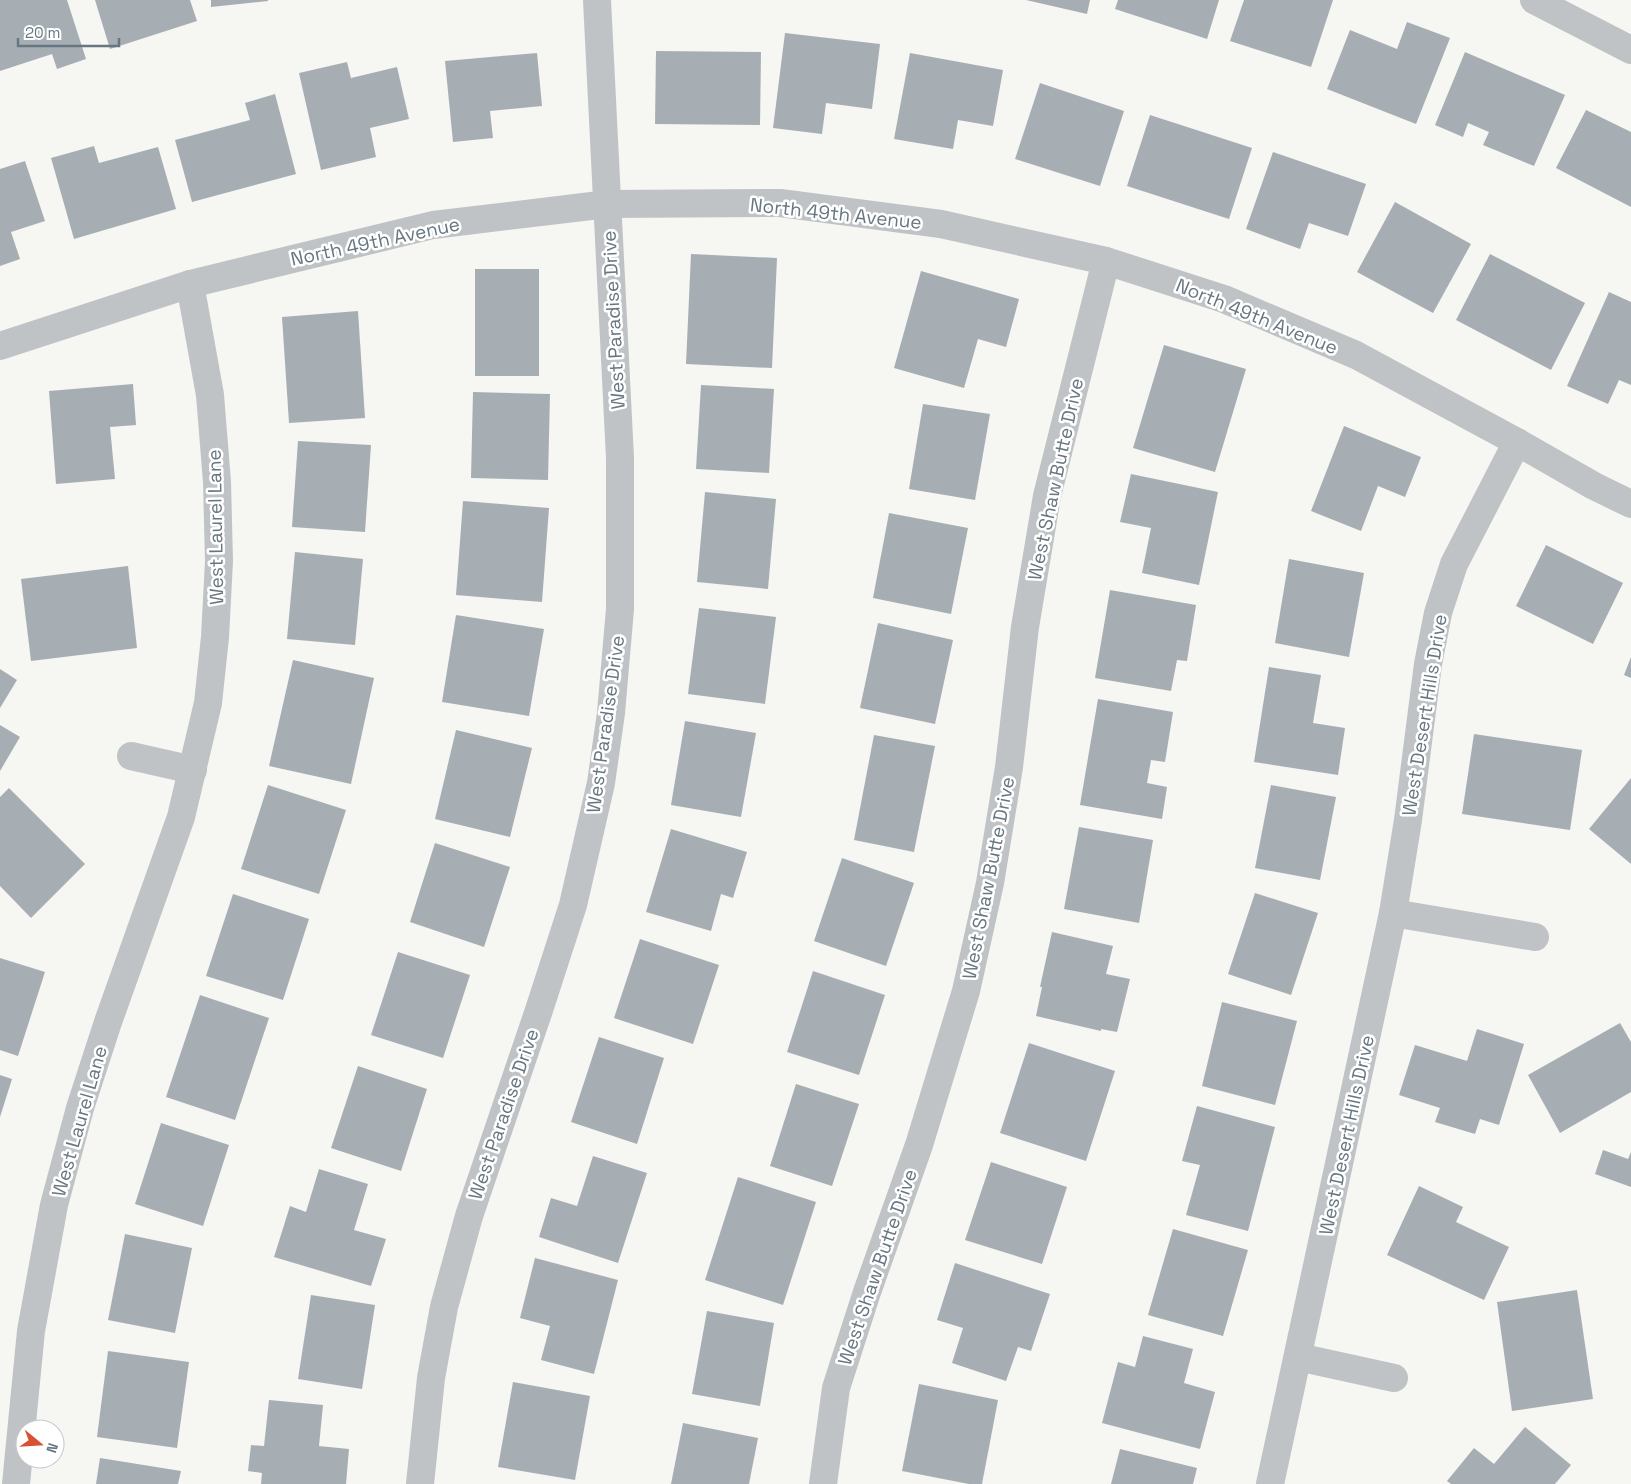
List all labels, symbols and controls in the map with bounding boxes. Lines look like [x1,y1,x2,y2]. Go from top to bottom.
scale bar [18,15,119,47]
text: 20 m [25,23,60,42]
street label: North 49th Avenue [749,192,923,235]
street label: North 49th Avenue [288,211,462,272]
street label: West Paradise Drive [596,230,631,410]
street label: North 49th Avenue [1172,273,1341,360]
street label: West Shaw Butte Drive [1022,376,1089,582]
street label: West Laurel Lane [202,449,229,605]
street label: West Desert Hills Drive [1396,612,1453,818]
street label: West Paradise Drive [581,634,630,815]
street label: West Shaw Butte Drive [957,775,1020,982]
street label: West Paradise Drive [462,1025,544,1203]
street label: West Desert Hills Drive [1313,1033,1380,1237]
street label: West Laurel Lane [46,1043,113,1199]
street label: West Shaw Butte Drive [832,1166,923,1369]
north arrow [15,1419,65,1469]
text: N [42,1441,62,1455]

